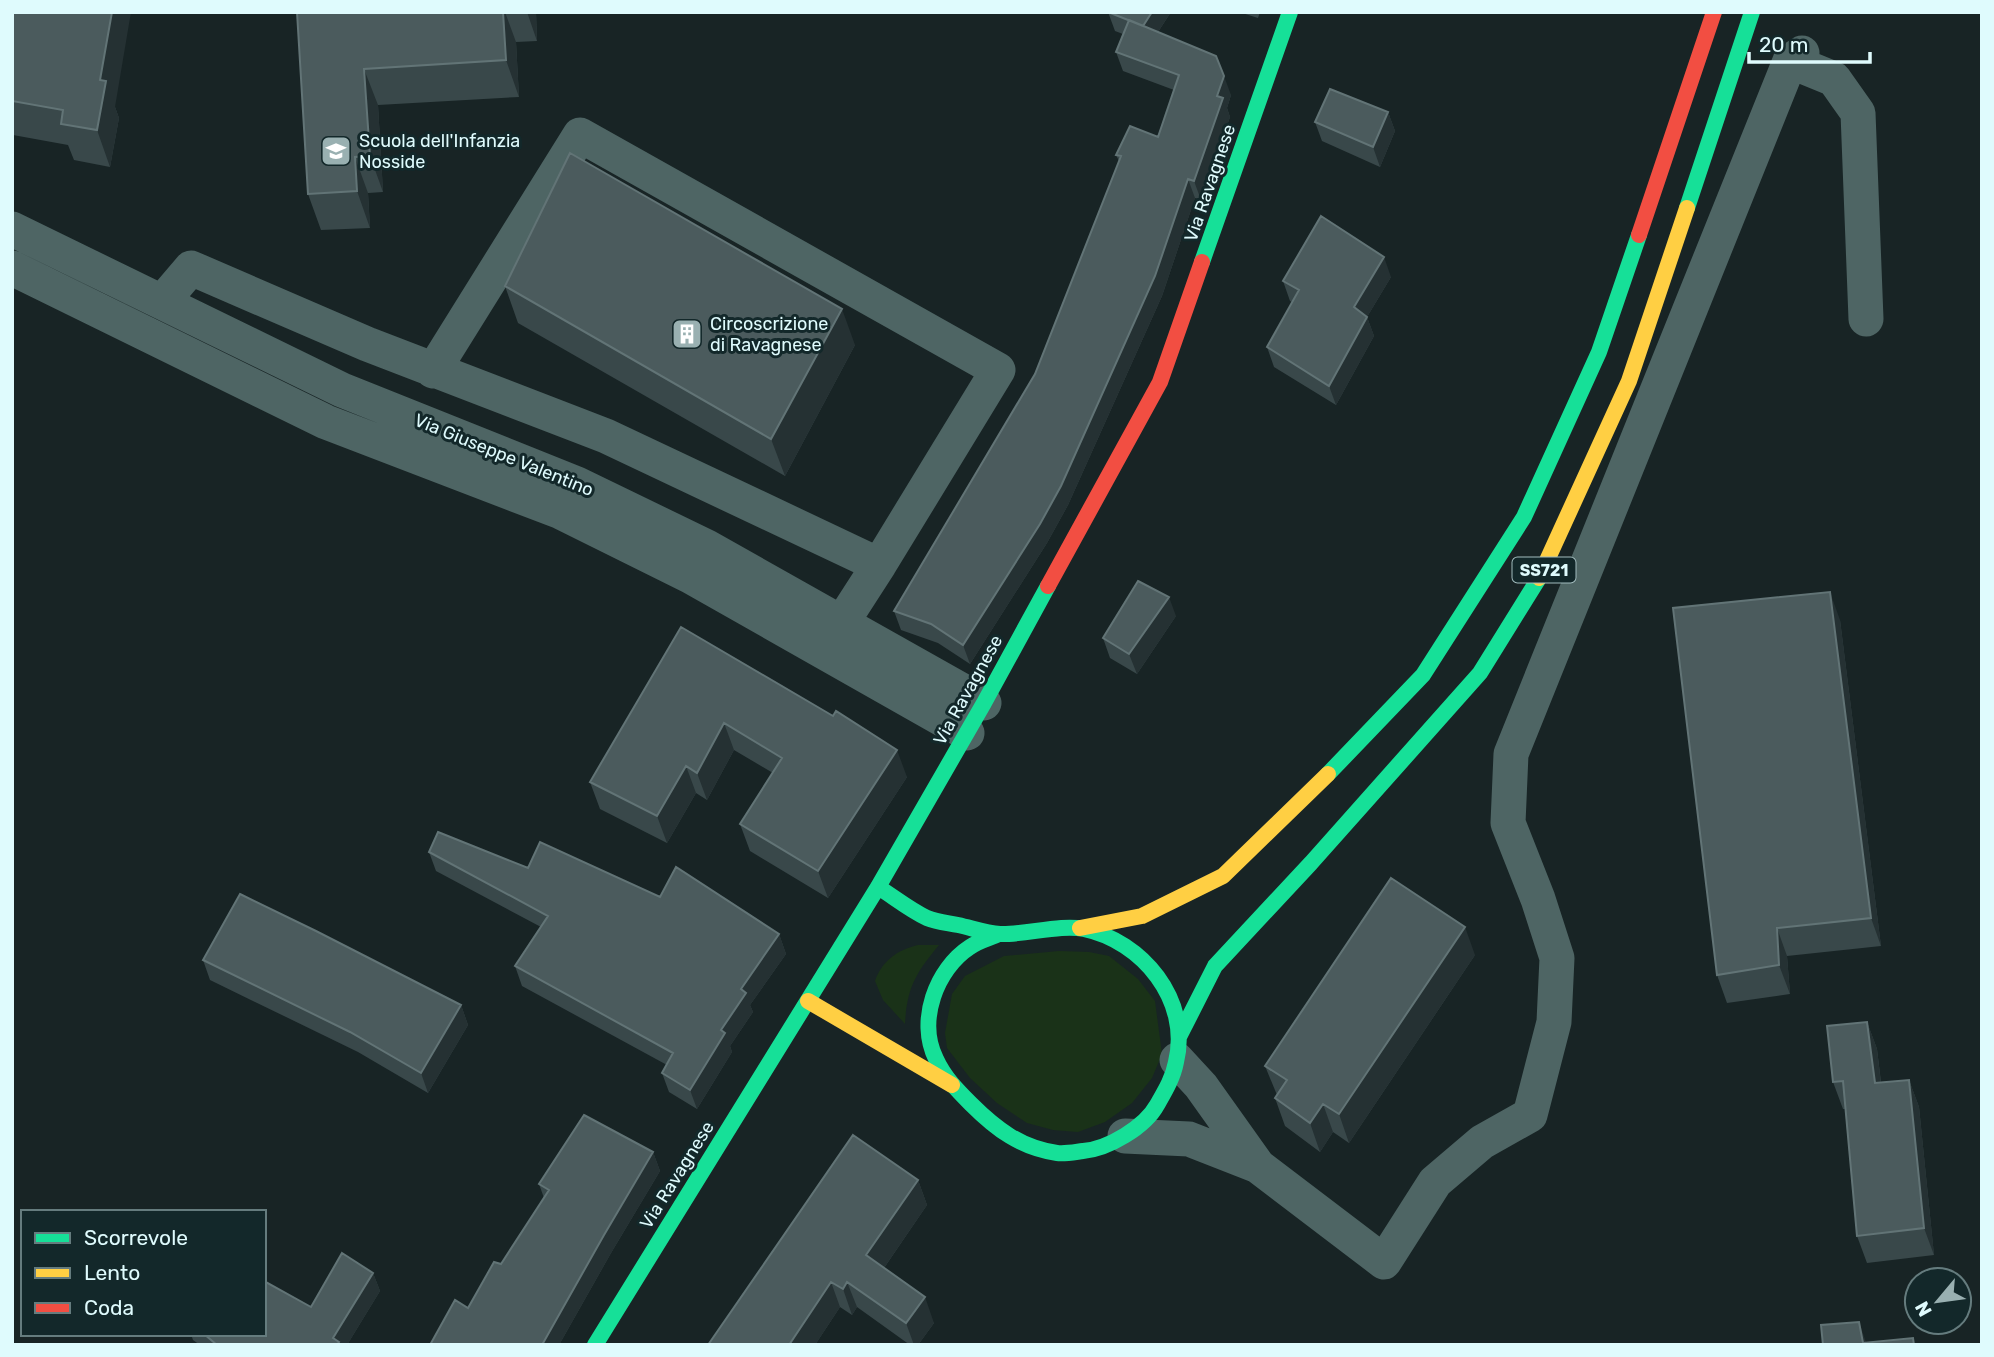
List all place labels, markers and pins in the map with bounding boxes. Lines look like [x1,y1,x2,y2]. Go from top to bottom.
place label: Scuola dell'Infanzia Nosside [359,130,520,173]
school or university icon: Scuola dell'Infanzia Nosside [319,134,353,168]
place label: Circoscrizione di Ravagnese [710,313,828,356]
building icon: Circoscrizione di Ravagnese [670,317,704,351]

